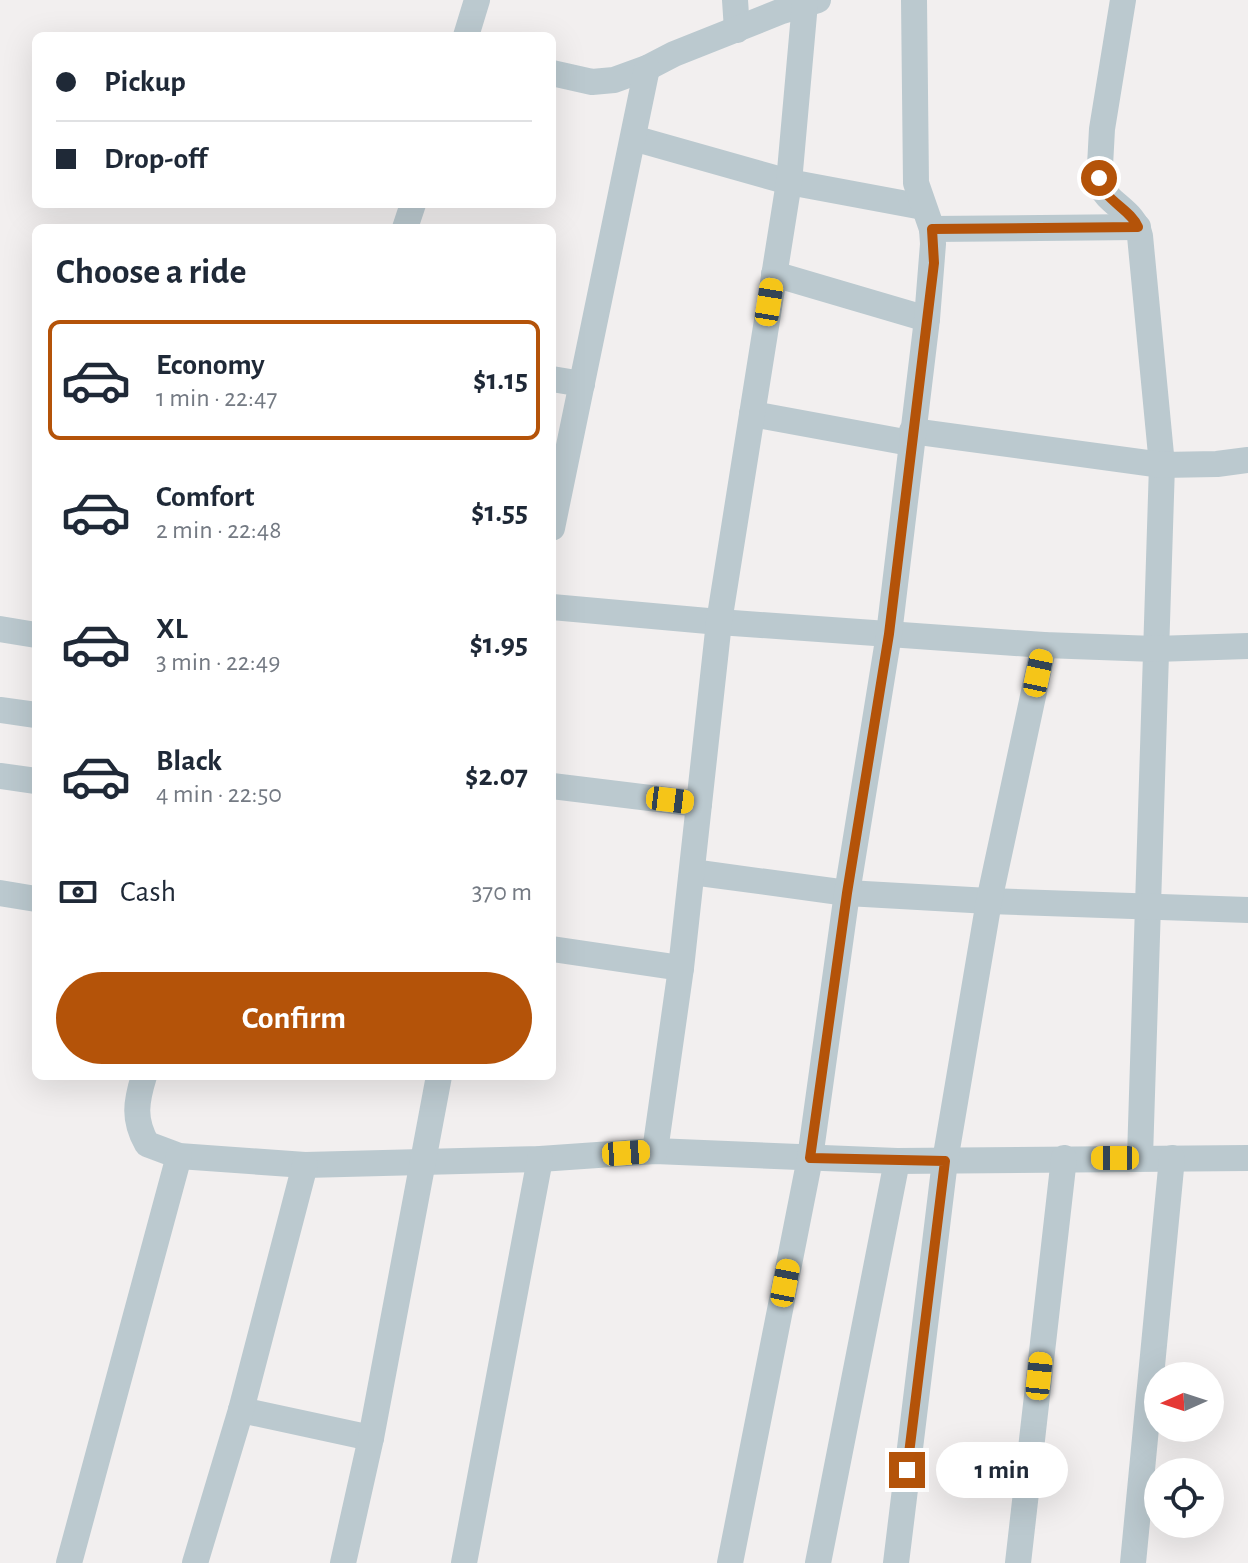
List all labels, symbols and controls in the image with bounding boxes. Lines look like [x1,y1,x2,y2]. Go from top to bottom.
text: Pickup [104,67,186,97]
text: Drop-off [104,144,207,174]
route start [1081,160,1117,196]
text: Choose a ride [56,254,246,290]
car [753,276,785,328]
icon: car [60,344,132,416]
text: Economy [156,350,265,380]
text: $1.15 [473,365,528,395]
text: 1 min · 22:47 [156,385,277,411]
icon: car [60,476,132,548]
text: Comfort [156,482,255,512]
text: $1.55 [471,497,528,527]
text: 2 min · 22:48 [156,517,282,543]
icon: car [60,608,132,680]
text: XL [156,614,188,644]
text: $1.95 [469,629,528,659]
car [1021,647,1055,699]
text: 3 min · 22:49 [156,649,280,675]
icon: car [60,740,132,812]
text: Black [156,746,222,776]
text: $2.07 [465,761,528,791]
text: 4 min · 22:50 [156,781,282,807]
car [645,785,695,815]
icon: cash [56,870,100,914]
text: Cash [120,877,176,907]
text: 370 m [472,879,532,905]
button: Confirm [56,972,532,1064]
car [601,1139,651,1167]
car [1091,1146,1139,1170]
car [769,1257,801,1309]
car [1025,1351,1053,1401]
north arrow [1144,1362,1224,1442]
map controls [1144,1362,1224,1538]
callout: 1 min [935,1442,1067,1498]
route end [889,1452,925,1488]
text: 1 min [975,1457,1029,1483]
button: locate [1144,1458,1224,1538]

